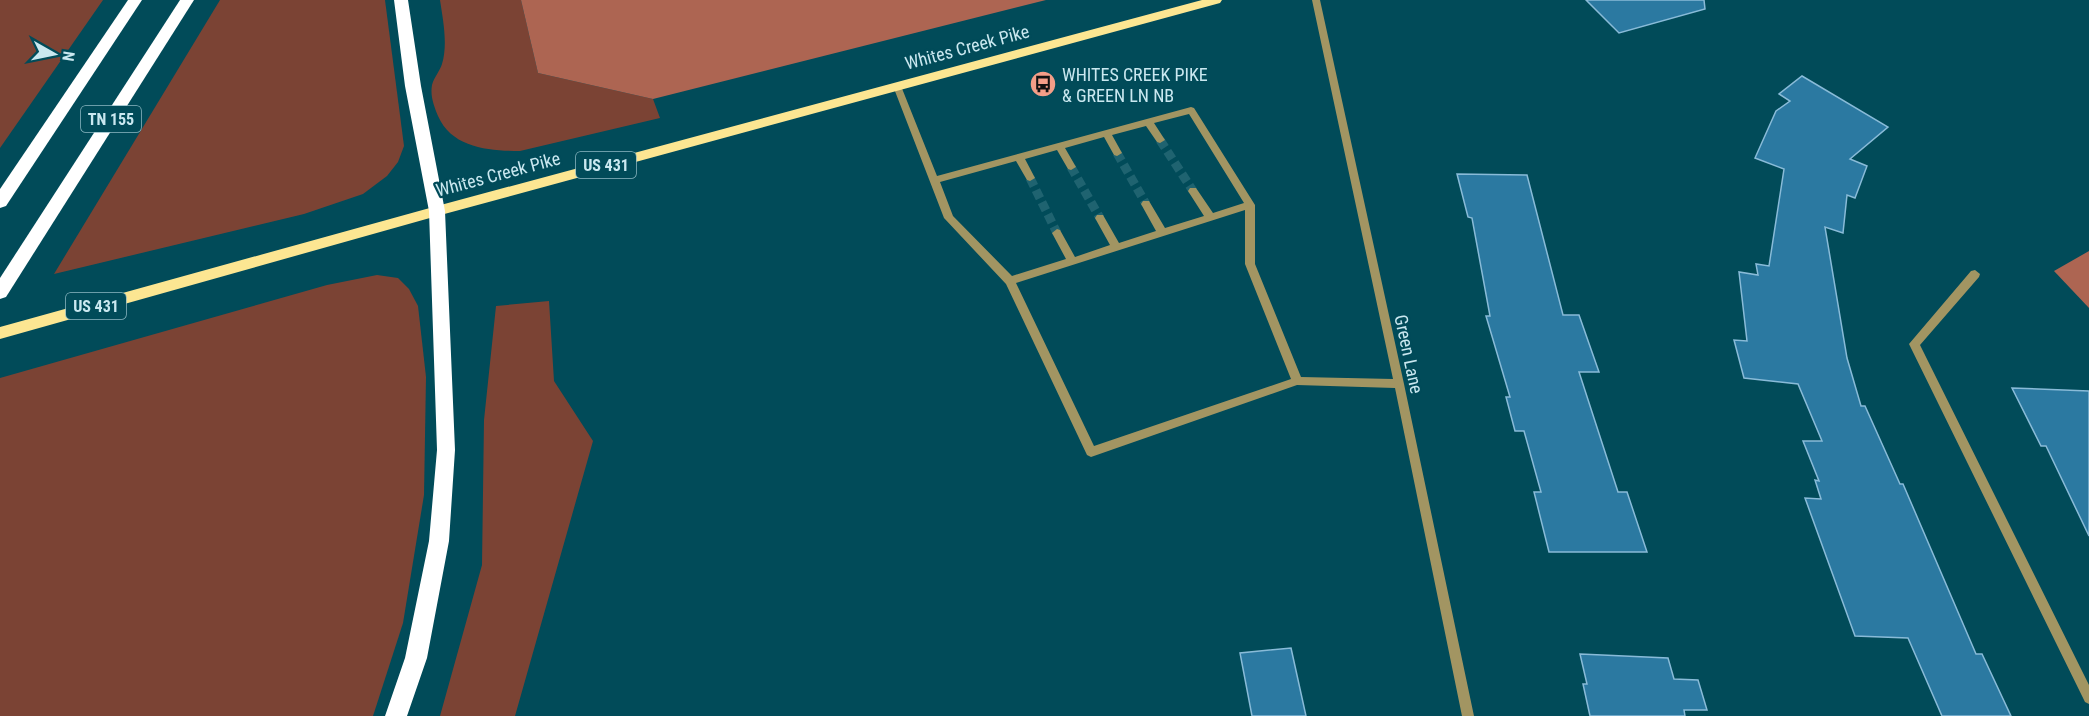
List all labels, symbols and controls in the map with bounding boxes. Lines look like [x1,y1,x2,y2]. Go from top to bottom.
street label: Whites Creek Pike [903,20,1031,74]
north arrow [24,24,84,84]
text: N [58,50,78,63]
place label: WHITES CREEK PIKE & GREEN LN NB [1062,64,1208,106]
bus stop icon: WHITES CREEK PIKE & GREEN LN NB [1028,69,1058,99]
road number: TN 155 [81,106,141,132]
street label: Whites Creek Pike [434,147,562,201]
road number: US 431 [576,152,636,178]
road number: US 431 [66,293,126,319]
street label: Green Lane [1390,313,1428,395]

